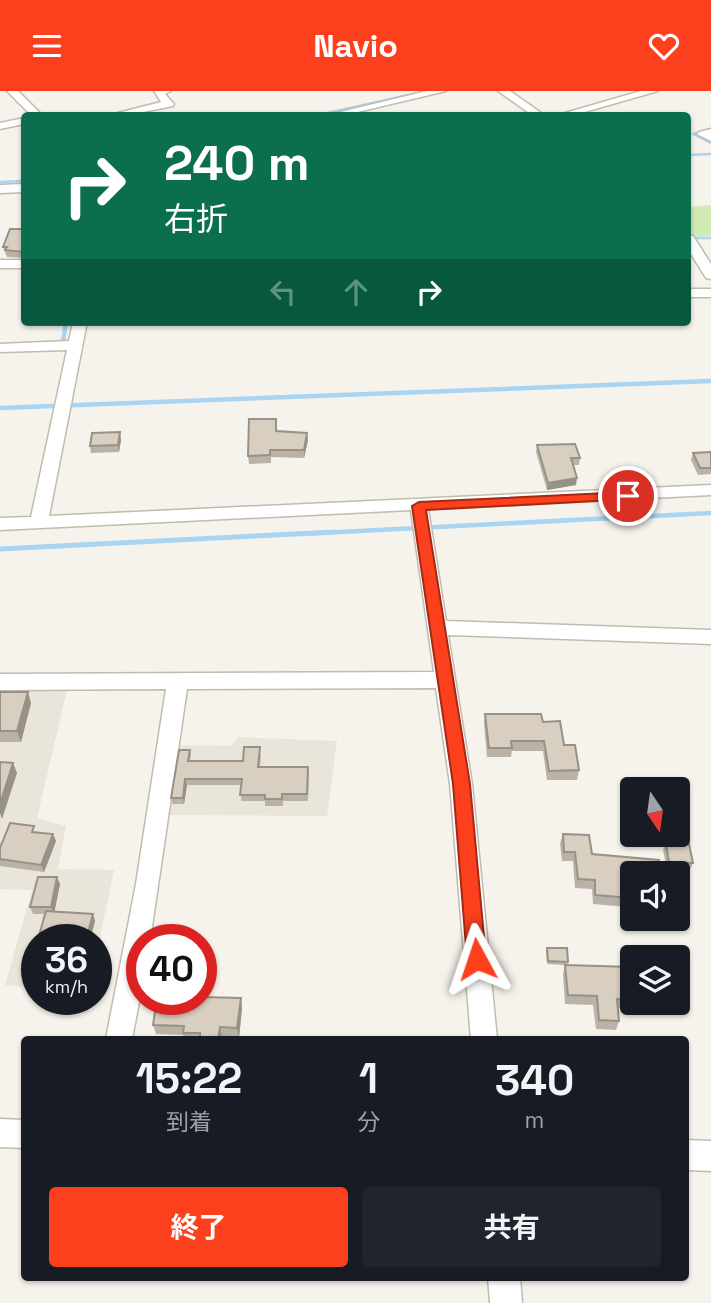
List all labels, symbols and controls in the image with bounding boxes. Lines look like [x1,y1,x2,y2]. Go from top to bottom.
text: Navio [313,26,398,66]
icon: menu [28,27,66,65]
icon: heart [645,27,683,65]
text: 240 m [164,132,310,194]
icon: right [49,140,140,231]
text: 右折 [164,199,228,239]
icon: left [264,273,302,311]
icon: ahead [337,273,375,311]
icon: right [410,273,448,311]
pin [598,466,658,526]
icon: arrive [609,477,647,515]
north arrow [620,777,690,847]
map controls [620,777,690,1015]
button: sound [620,861,690,931]
position arrow [440,922,514,996]
speed limit sign: 40 [126,924,217,1015]
text: 36 [45,938,88,982]
button: layers [620,945,690,1015]
text: km/h [45,975,88,998]
text: 15:22 [136,1052,242,1105]
text: 1 [359,1052,378,1105]
text: 340 [495,1054,574,1107]
text: m [525,1105,544,1135]
text: 到着 [166,1107,212,1137]
text: 分 [357,1107,380,1137]
button: 終了 [49,1187,348,1267]
button: 共有 [362,1187,661,1267]

